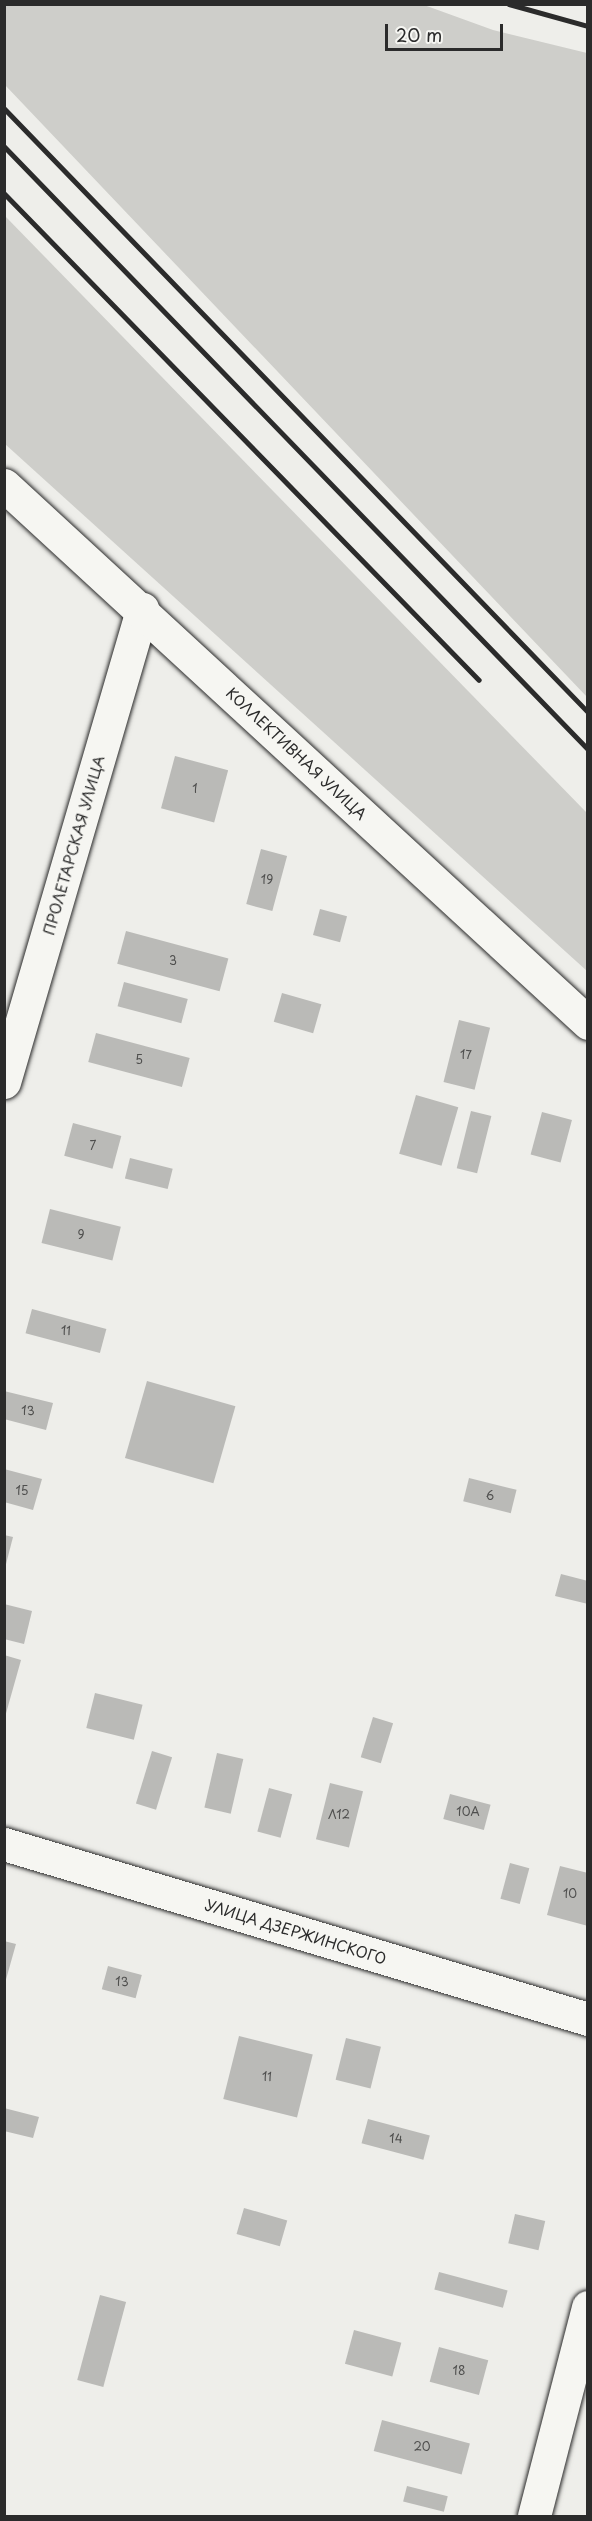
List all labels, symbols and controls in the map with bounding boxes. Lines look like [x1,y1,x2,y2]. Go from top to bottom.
scale bar [388,12,506,50]
text: 20 m [396,21,442,48]
street label: КОЛЛЕКТИВНАЯ УЛИЦА [223,683,371,823]
street label: ПРОЛЕТАРСКАЯ УЛИЦА [39,753,107,937]
house number: 1 [192,782,198,796]
house number: 19 [261,873,273,887]
house number: 3 [169,954,177,968]
house number: 17 [460,1048,472,1062]
house number: 5 [135,1053,143,1067]
house number: 7 [90,1139,96,1153]
house number: 9 [77,1228,85,1242]
house number: 11 [61,1324,71,1338]
house number: 13 [21,1404,35,1418]
house number: 15 [15,1484,29,1498]
house number: 6 [486,1489,494,1503]
house number: 10А [456,1805,480,1819]
house number: Л12 [328,1808,350,1822]
house number: 10 [563,1887,577,1901]
street label: УЛИЦА ДЗЕРЖИНСКОГО [203,1895,389,1967]
house number: 13 [115,1975,129,1989]
house number: 11 [262,2070,272,2084]
house number: 14 [389,2132,403,2146]
house number: 18 [453,2364,465,2378]
house number: 20 [413,2440,431,2454]

